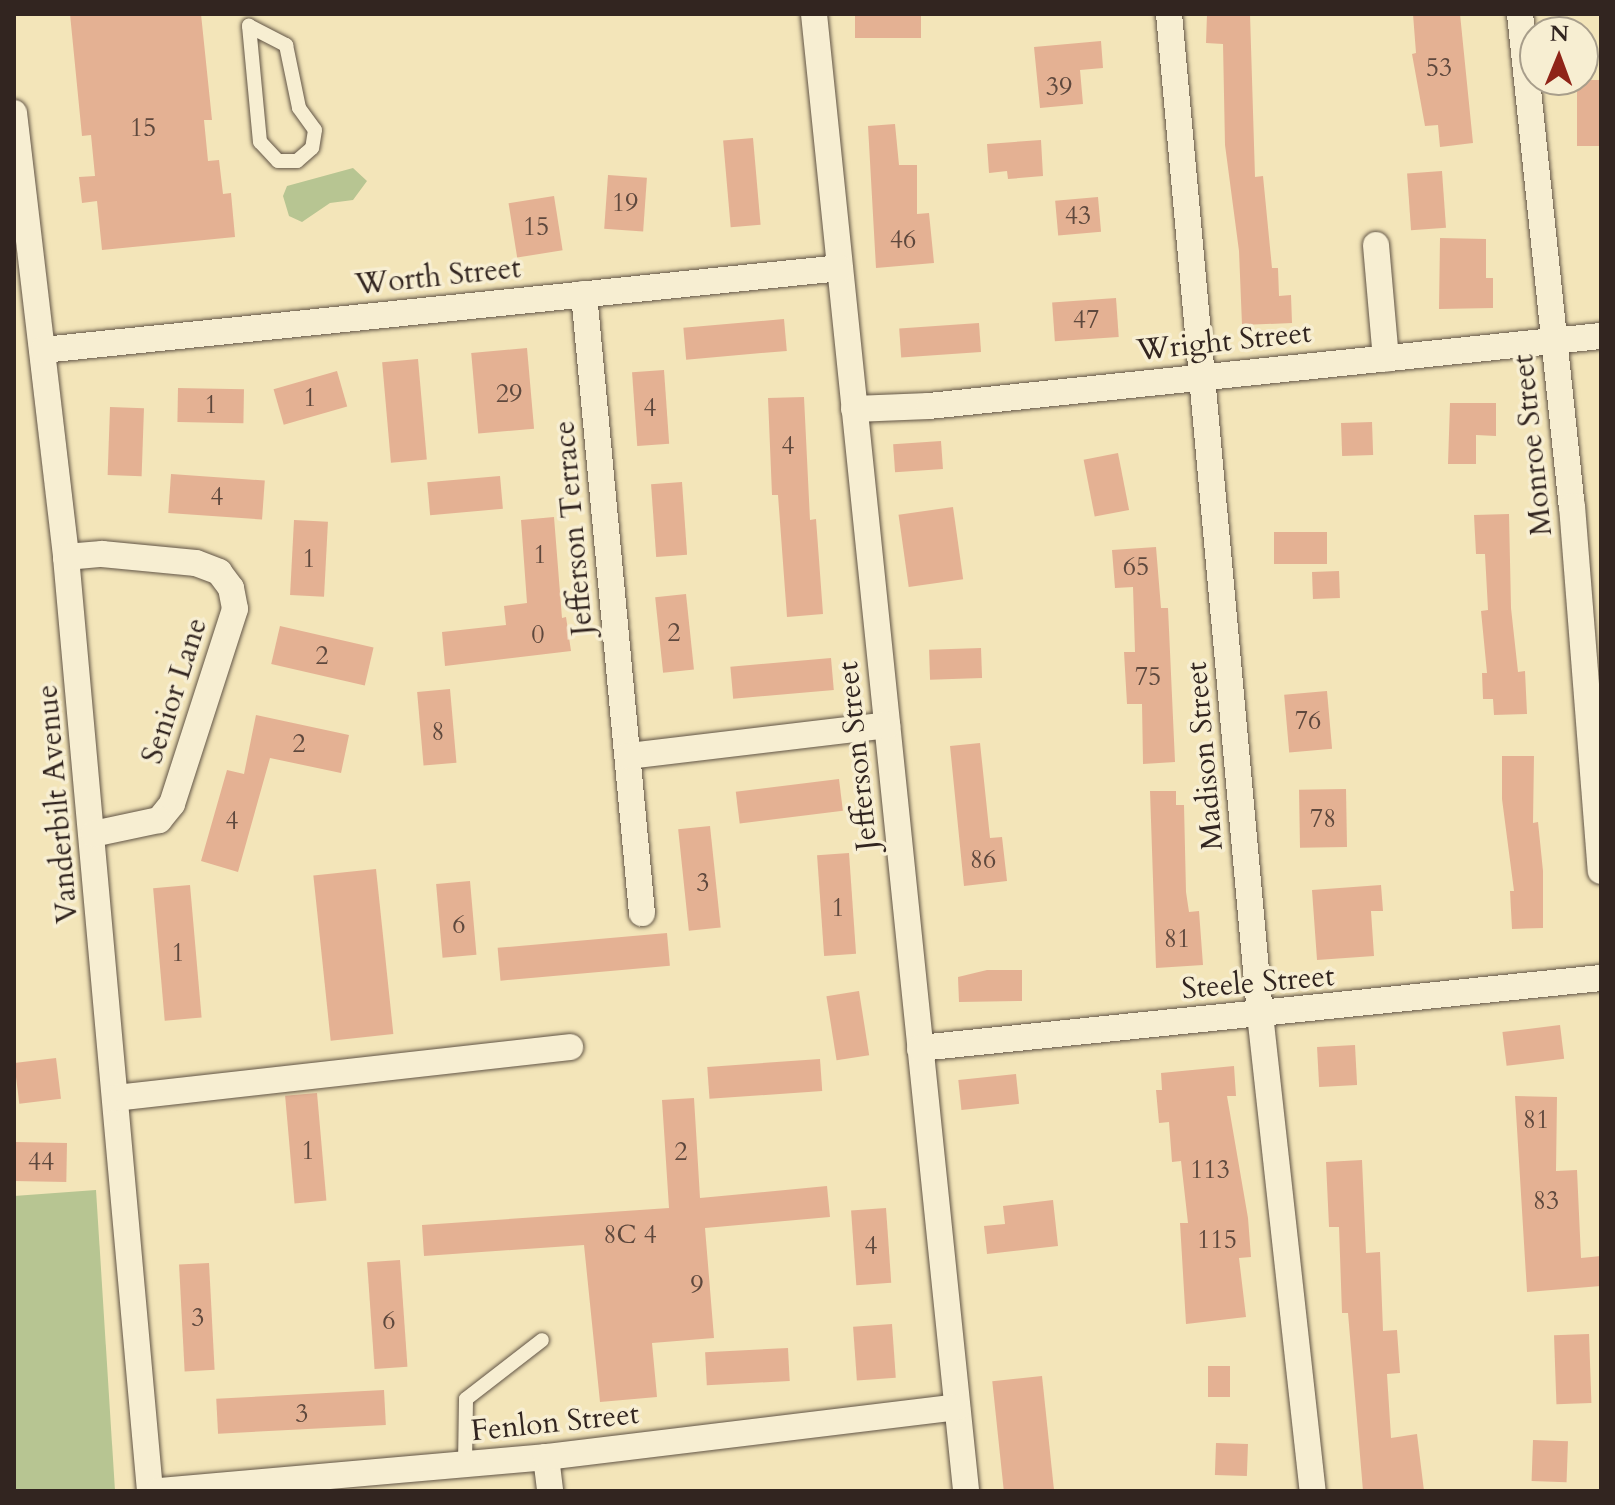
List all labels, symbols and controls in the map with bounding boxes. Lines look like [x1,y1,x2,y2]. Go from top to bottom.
north arrow [1519,16,1599,96]
text: N [1550,19,1569,49]
house number: 53 [1426,52,1452,84]
house number: 39 [1046,71,1072,103]
house number: 15 [130,112,156,144]
house number: 19 [612,187,638,219]
house number: 43 [1065,200,1091,232]
house number: 15 [523,211,549,243]
house number: 46 [890,224,916,256]
street label: Worth Street [353,250,523,304]
house number: 47 [1073,304,1099,336]
street label: Wright Street [1135,315,1313,369]
street label: Monroe Street [1506,352,1560,538]
house number: 29 [496,378,522,410]
house number: 1 [303,382,317,414]
house number: 1 [204,389,218,421]
house number: 4 [643,392,657,424]
street label: Jefferson Terrace [547,419,601,637]
house number: 4 [781,430,795,462]
house number: 4 [210,481,224,513]
house number: 1 [533,539,547,571]
house number: 1 [302,543,316,575]
house number: 65 [1123,551,1149,583]
street label: Senior Lane [135,614,215,768]
house number: 2 [667,617,681,649]
house number: 0 [531,619,545,651]
house number: 2 [315,640,329,672]
street label: Jefferson Street [830,660,886,852]
street label: Madison Street [1179,660,1231,852]
house number: 75 [1135,661,1161,693]
street label: Vanderbilt Avenue [30,683,86,925]
house number: 76 [1295,705,1321,737]
house number: 8 [431,716,445,748]
house number: 2 [292,728,306,760]
house number: 78 [1310,803,1336,835]
house number: 4 [225,805,239,837]
house number: 86 [970,844,996,876]
house number: 3 [696,867,710,899]
house number: 1 [831,892,845,924]
house number: 6 [452,909,466,941]
house number: 81 [1164,923,1190,955]
house number: 1 [171,937,185,969]
street label: Steele Street [1180,958,1336,1008]
house number: 81 [1523,1104,1549,1136]
house number: 1 [301,1135,315,1167]
house number: 2 [674,1136,688,1168]
house number: 44 [28,1146,54,1178]
house number: 113 [1190,1154,1230,1186]
house number: 83 [1533,1185,1559,1217]
house number: 8C 4 [603,1219,657,1251]
house number: 115 [1197,1224,1237,1256]
house number: 4 [864,1230,878,1262]
house number: 9 [690,1269,704,1301]
house number: 3 [191,1302,205,1334]
house number: 6 [382,1305,396,1337]
street label: Fenlon Street [469,1396,641,1450]
house number: 3 [295,1398,309,1430]

